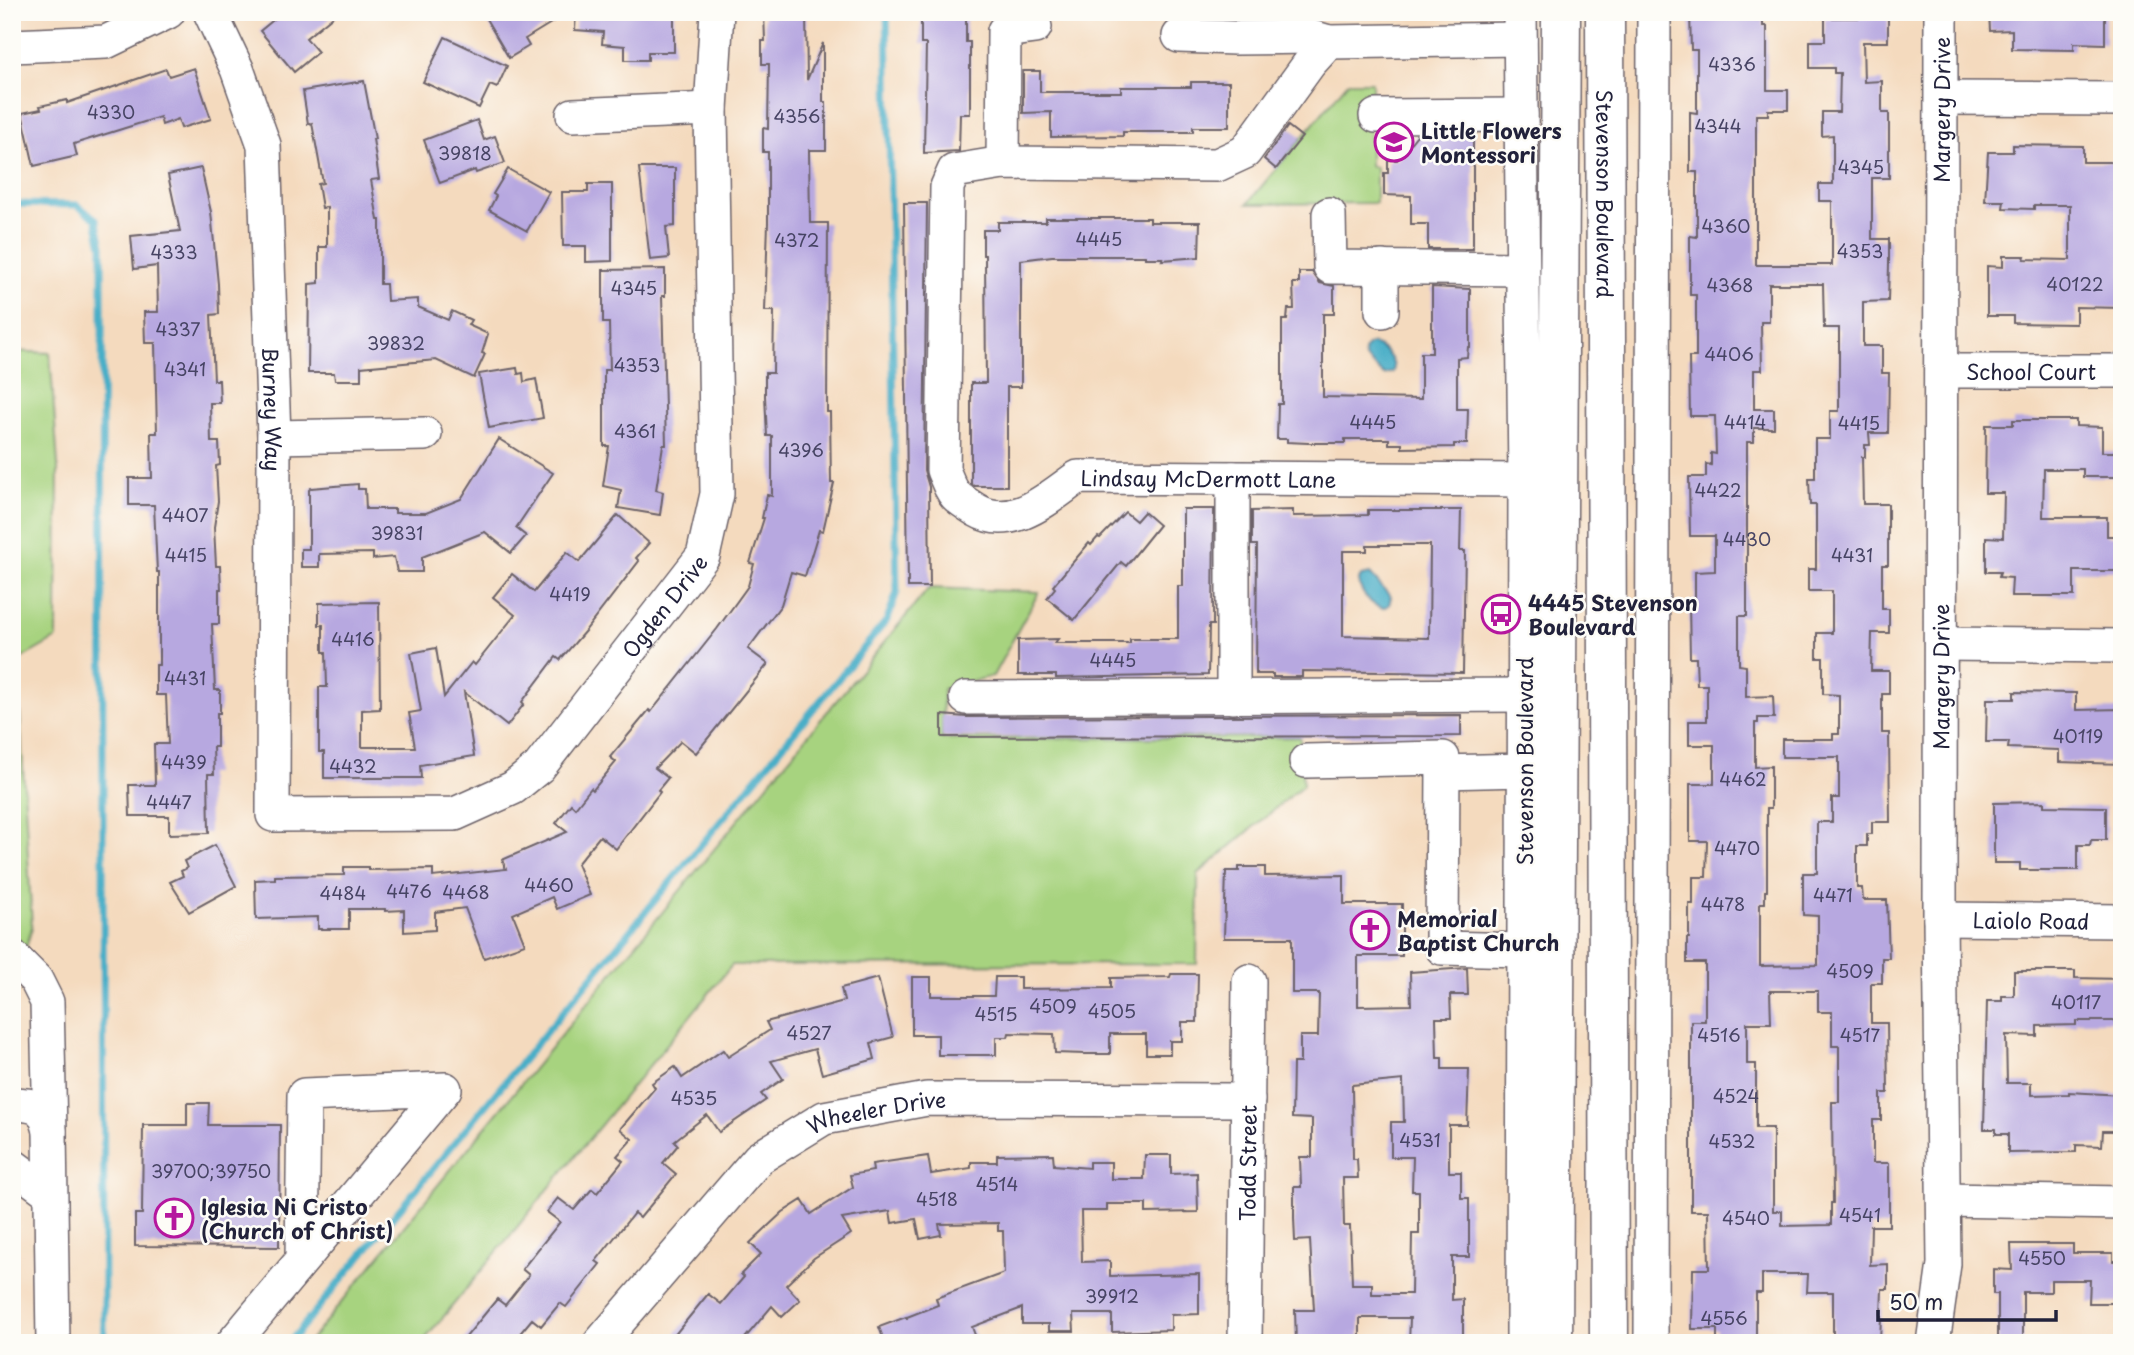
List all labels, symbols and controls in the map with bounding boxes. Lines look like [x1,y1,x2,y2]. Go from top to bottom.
street label: Margery Drive [1925,37,1957,183]
house number: 4336 [1708,50,1756,77]
street label: Stevenson Boulevard [1589,90,1622,298]
house number: 4330 [87,98,135,125]
house number: 4356 [774,102,820,129]
house number: 4344 [1694,112,1742,139]
place label: Little Flowers Montessori [1421,114,1562,170]
school or university icon: Little Flowers Montessori [1373,121,1415,163]
house number: 39818 [438,139,492,166]
house number: 4345 [1838,153,1884,180]
house number: 4360 [1701,212,1751,239]
house number: 4445 [1076,225,1122,252]
house number: 4372 [774,226,820,253]
house number: 4353 [1837,237,1883,264]
house number: 4333 [150,238,198,265]
house number: 40122 [2046,270,2104,297]
house number: 4368 [1707,271,1753,298]
house number: 4345 [611,274,657,301]
house number: 4337 [156,315,200,342]
house number: 39832 [367,329,425,356]
house number: 4406 [1704,340,1754,367]
street label: Burney Way [255,346,290,472]
house number: 4353 [614,351,660,378]
house number: 4341 [164,355,206,382]
street label: School Court [1966,355,2096,387]
house number: 4445 [1350,408,1396,435]
house number: 4414 [1724,408,1766,435]
house number: 4415 [1838,409,1880,436]
house number: 4361 [614,417,656,444]
house number: 4396 [778,436,824,463]
street label: Lindsay McDermott Lane [1080,461,1336,495]
house number: 4422 [1694,476,1742,503]
house number: 4407 [162,501,208,528]
house number: 39831 [371,519,423,546]
house number: 4430 [1723,525,1771,552]
house number: 4415 [165,541,207,568]
house number: 4431 [1831,541,1873,568]
street label: Ogden Drive [614,547,715,664]
house number: 4419 [549,580,591,607]
place label: 4445 Stevenson Boulevard [1528,586,1698,642]
bus stop icon: 4445 Stevenson Boulevard [1480,593,1522,635]
street label: Margery Drive [1924,604,1956,750]
house number: 4416 [331,625,375,652]
house number: 4445 [1090,646,1136,673]
street label: Stevenson Boulevard [1508,657,1540,865]
house number: 4431 [164,664,206,691]
house number: 40119 [2053,722,2103,749]
house number: 4439 [161,748,207,775]
house number: 4432 [329,752,377,779]
house number: 4462 [1719,765,1767,792]
house number: 4447 [146,788,192,815]
house number: 4470 [1714,834,1760,861]
house number: 4460 [524,871,574,898]
house number: 4476 [386,877,432,904]
house number: 4468 [442,878,490,905]
house number: 4484 [320,879,366,906]
house number: 4471 [1813,881,1853,908]
house number: 4478 [1701,890,1745,917]
place label: Memorial Baptist Church [1397,902,1560,958]
street label: Laiolo Road [1973,903,2089,937]
church icon: Memorial Baptist Church [1349,909,1391,951]
house number: 4509 [1826,957,1874,984]
house number: 40117 [2051,988,2101,1015]
house number: 4509 [1029,992,1077,1019]
house number: 4505 [1088,997,1136,1024]
house number: 4515 [974,1000,1018,1027]
house number: 4527 [787,1019,831,1046]
house number: 4516 [1697,1021,1741,1048]
house number: 4517 [1840,1021,1881,1048]
house number: 4524 [1713,1082,1759,1109]
street label: Wheeler Drive [800,1083,946,1141]
house number: 4535 [671,1084,717,1111]
street label: Todd Street [1230,1105,1264,1221]
house number: 4531 [1399,1126,1441,1153]
house number: 4532 [1709,1127,1755,1154]
house number: 39700;39750 [151,1157,271,1184]
house number: 4514 [976,1170,1018,1197]
house number: 4518 [916,1185,958,1212]
place label: Iglesia Ni Cristo (Church of Christ) [201,1190,393,1246]
church icon: Iglesia Ni Cristo (Church of Christ) [153,1197,195,1239]
house number: 4541 [1839,1201,1881,1228]
house number: 4540 [1722,1204,1770,1231]
house number: 4550 [2018,1244,2066,1271]
scale bar [1878,1278,2057,1322]
house number: 39912 [1085,1282,1139,1309]
text: 50 m [1889,1285,1943,1317]
house number: 4556 [1700,1304,1748,1331]

